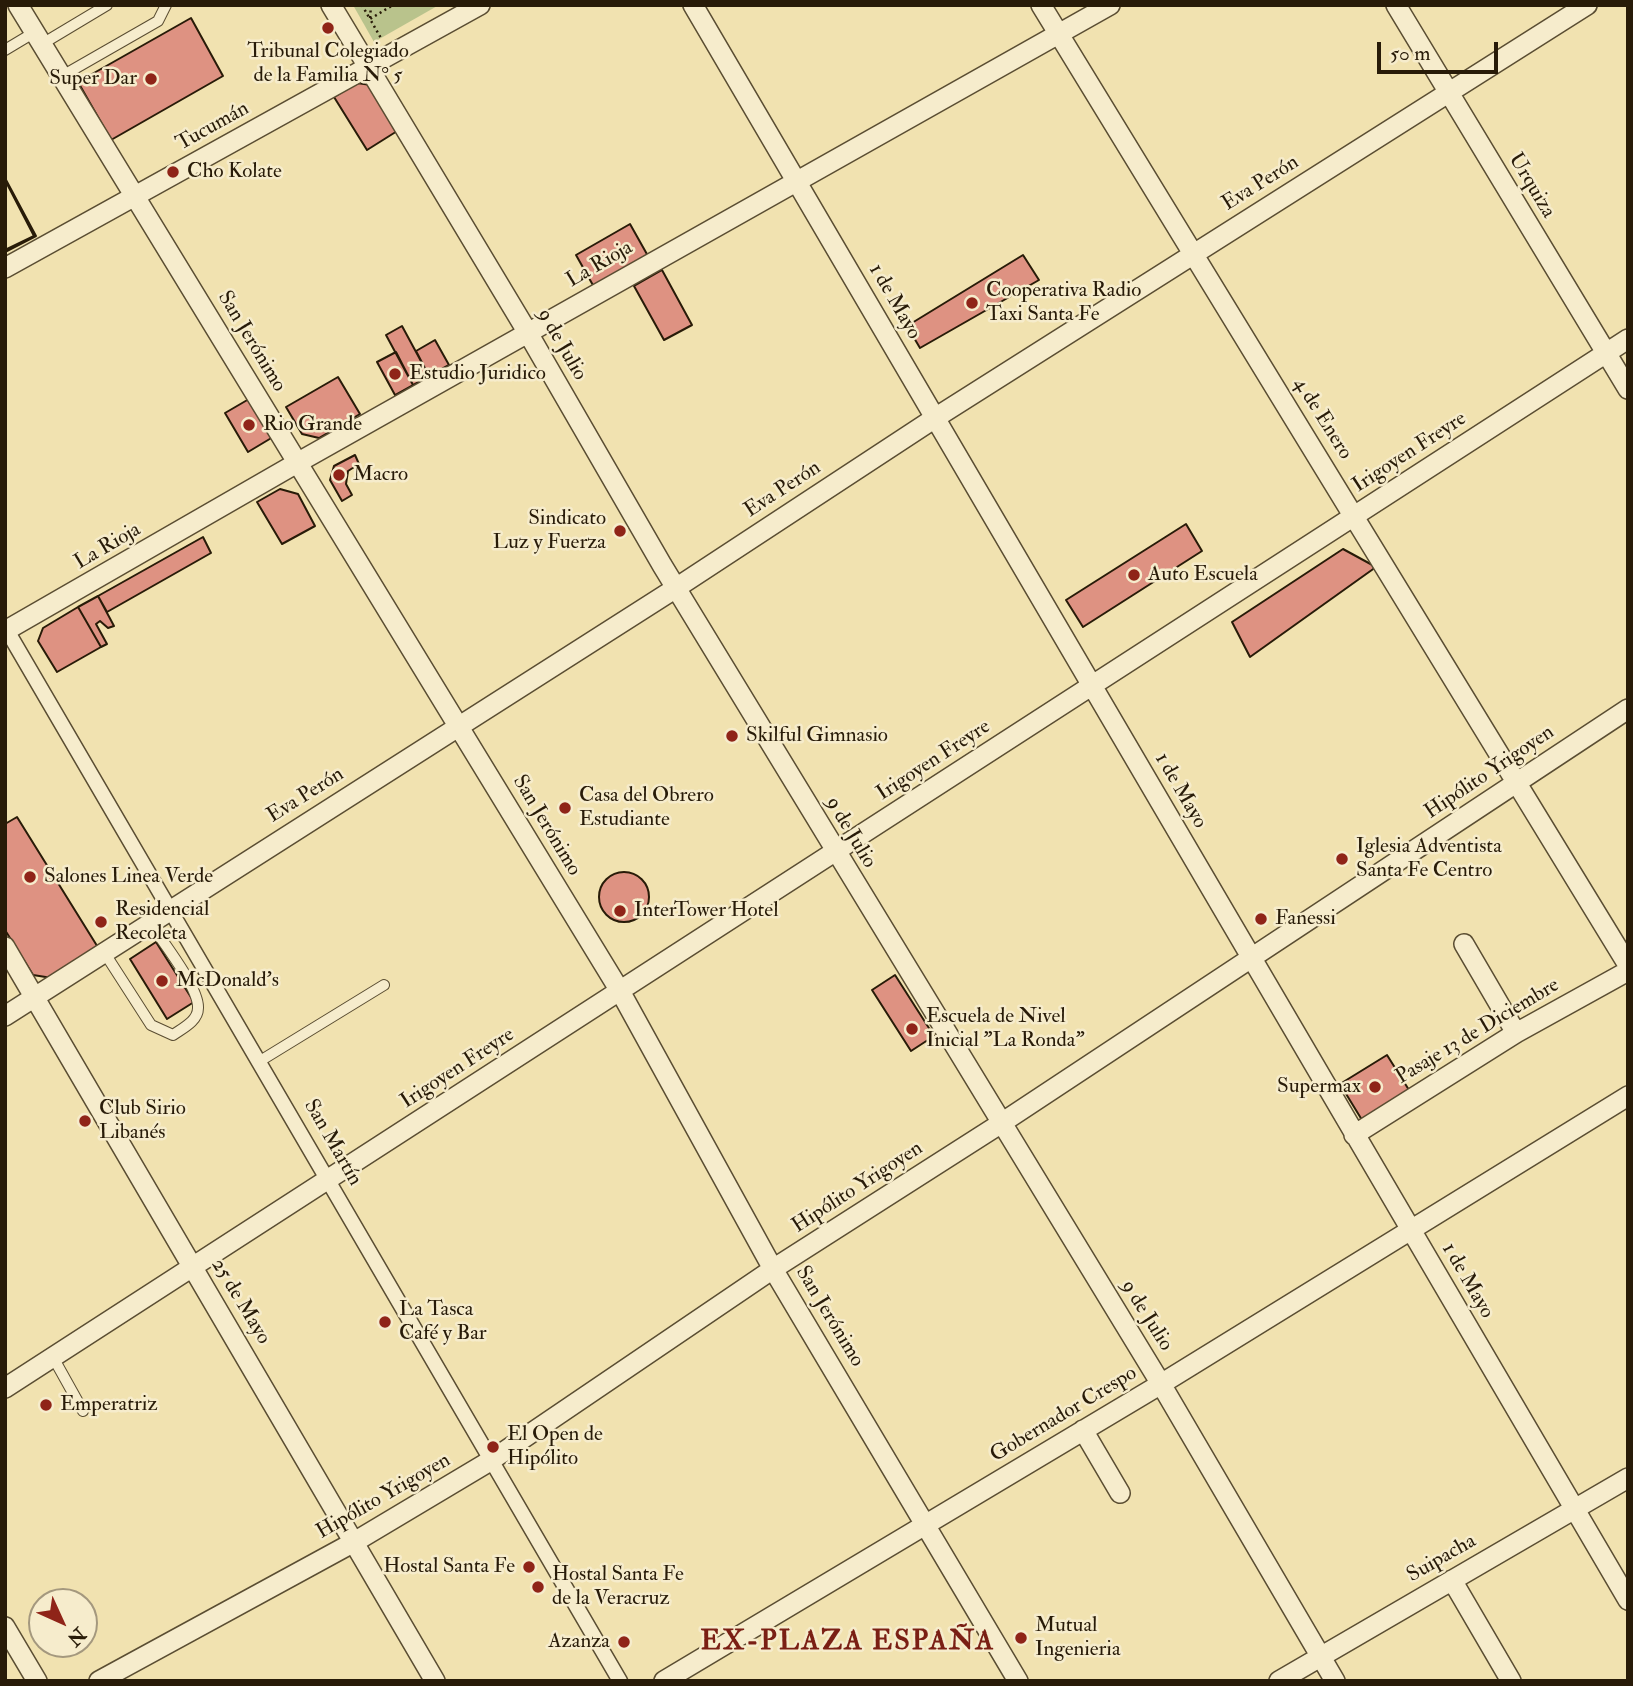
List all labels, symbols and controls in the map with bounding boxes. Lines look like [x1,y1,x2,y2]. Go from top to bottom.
marker: Tribunal Colegiado de la Familia N° 5 [320,20,336,36]
scale bar [1381,28,1502,72]
place label: Tribunal Colegiado de la Familia N° 5 [247,39,409,89]
text: 50 m [1390,40,1431,67]
place label: Super Dar [49,66,137,92]
marker: Super Dar [143,71,159,87]
street label: Tucumán [172,97,254,157]
street label: Urquiza [1502,149,1560,223]
street label: Eva Perón [1218,151,1304,217]
place label: Cho Kolate [187,159,282,185]
marker: Cho Kolate [165,164,181,180]
street label: La Rioja [562,236,638,294]
street label: 1 de Mayo [862,260,926,344]
place label: Cooperativa Radio Taxi Santa Fe [986,278,1141,328]
street label: San Jerónimo [211,287,291,397]
marker: Cooperativa Radio Taxi Santa Fe [964,295,980,311]
street label: 9 de Julio [530,305,592,385]
place label: Estudio Juridico [409,361,546,387]
marker: Estudio Juridico [387,366,403,382]
street label: 4 de Enero [1287,373,1357,465]
street label: Irigoyen Freyre [1348,407,1472,499]
place label: Rio Grande [263,412,362,438]
marker: Rio Grande [241,417,257,433]
street label: Eva Perón [740,456,826,524]
place label: Macro [353,462,408,488]
marker: Macro [331,467,347,483]
place label: Sindicato Luz y Fuerza [493,506,606,556]
street label: La Rioja [70,518,146,576]
marker: Sindicato Luz y Fuerza [612,523,628,539]
place label: Auto Escuela [1148,562,1258,588]
marker: Auto Escuela [1126,567,1142,583]
street label: Irigoyen Freyre [872,715,996,807]
street label: Hipólito Yrigoyen [1421,720,1559,826]
place label: Skilful Gimnasio [746,723,888,749]
marker: Skilful Gimnasio [724,728,740,744]
street label: 1 de Mayo [1148,749,1212,833]
street label: Eva Perón [263,763,349,829]
street label: San Jerónimo [506,771,586,881]
place label: Casa del Obrero Estudiante [579,783,714,833]
street label: 9 de Julio [819,793,881,873]
marker: Casa del Obrero Estudiante [557,800,573,816]
place label: Iglesia Adventista Santa Fe Centro [1356,834,1502,884]
marker: Iglesia Adventista Santa Fe Centro [1334,851,1350,867]
place label: Salones Linea Verde [44,864,213,890]
marker: Salones Linea Verde [22,869,38,885]
place label: Residencial Recoleta [115,897,209,947]
place label: InterTower Hotel [634,898,779,924]
marker: InterTower Hotel [612,903,628,919]
place label: Fanessi [1275,906,1336,932]
marker: Fanessi [1253,911,1269,927]
marker: Residencial Recoleta [93,914,109,930]
place label: McDonald's [176,968,279,994]
marker: McDonald's [154,973,170,989]
street label: Pasaje 13 de Diciembre [1392,973,1564,1091]
place label: Escuela de Nivel Inicial "La Ronda" [926,1004,1085,1054]
marker: Escuela de Nivel Inicial "La Ronda" [904,1021,920,1037]
street label: Irigoyen Freyre [396,1023,520,1115]
place label: Supermax [1277,1074,1361,1100]
marker: Supermax [1367,1079,1383,1095]
street label: San Martín [297,1095,367,1191]
place label: Club Sirio Libanés [99,1096,186,1146]
marker: Club Sirio Libanés [77,1113,93,1129]
street label: Hipólito Yrigoyen [788,1136,928,1240]
street label: 1 de Mayo [1435,1239,1499,1323]
street label: 25 de Mayo [205,1255,275,1349]
street label: San Jerónimo [789,1262,869,1372]
street label: 9 de Julio [1114,1276,1178,1356]
place label: La Tasca Café y Bar [399,1297,487,1347]
marker: La Tasca Café y Bar [377,1314,393,1330]
street label: Gobernador Crespo [986,1361,1142,1469]
place label: Emperatriz [60,1392,158,1418]
marker: Emperatriz [38,1397,54,1413]
place label: El Open de Hipólito [507,1422,603,1472]
marker: El Open de Hipólito [485,1439,501,1455]
street label: Hipólito Yrigoyen [313,1448,455,1546]
street label: Suipacha [1403,1529,1481,1589]
place label: Hostal Santa Fe [383,1554,515,1580]
marker: Hostal Santa Fe [521,1559,537,1575]
place label: Hostal Santa Fe de la Veracruz [552,1562,684,1612]
marker: Hostal Santa Fe de la Veracruz [530,1579,546,1595]
north arrow [28,1588,98,1658]
place label: Mutual Ingenieria [1035,1613,1121,1663]
text: N [62,1622,91,1651]
district label: EX-PLAZA ESPAÑA [702,1626,994,1660]
place label: Azanza [548,1629,610,1655]
marker: Mutual Ingenieria [1013,1630,1029,1646]
marker: Azanza [616,1634,632,1650]

